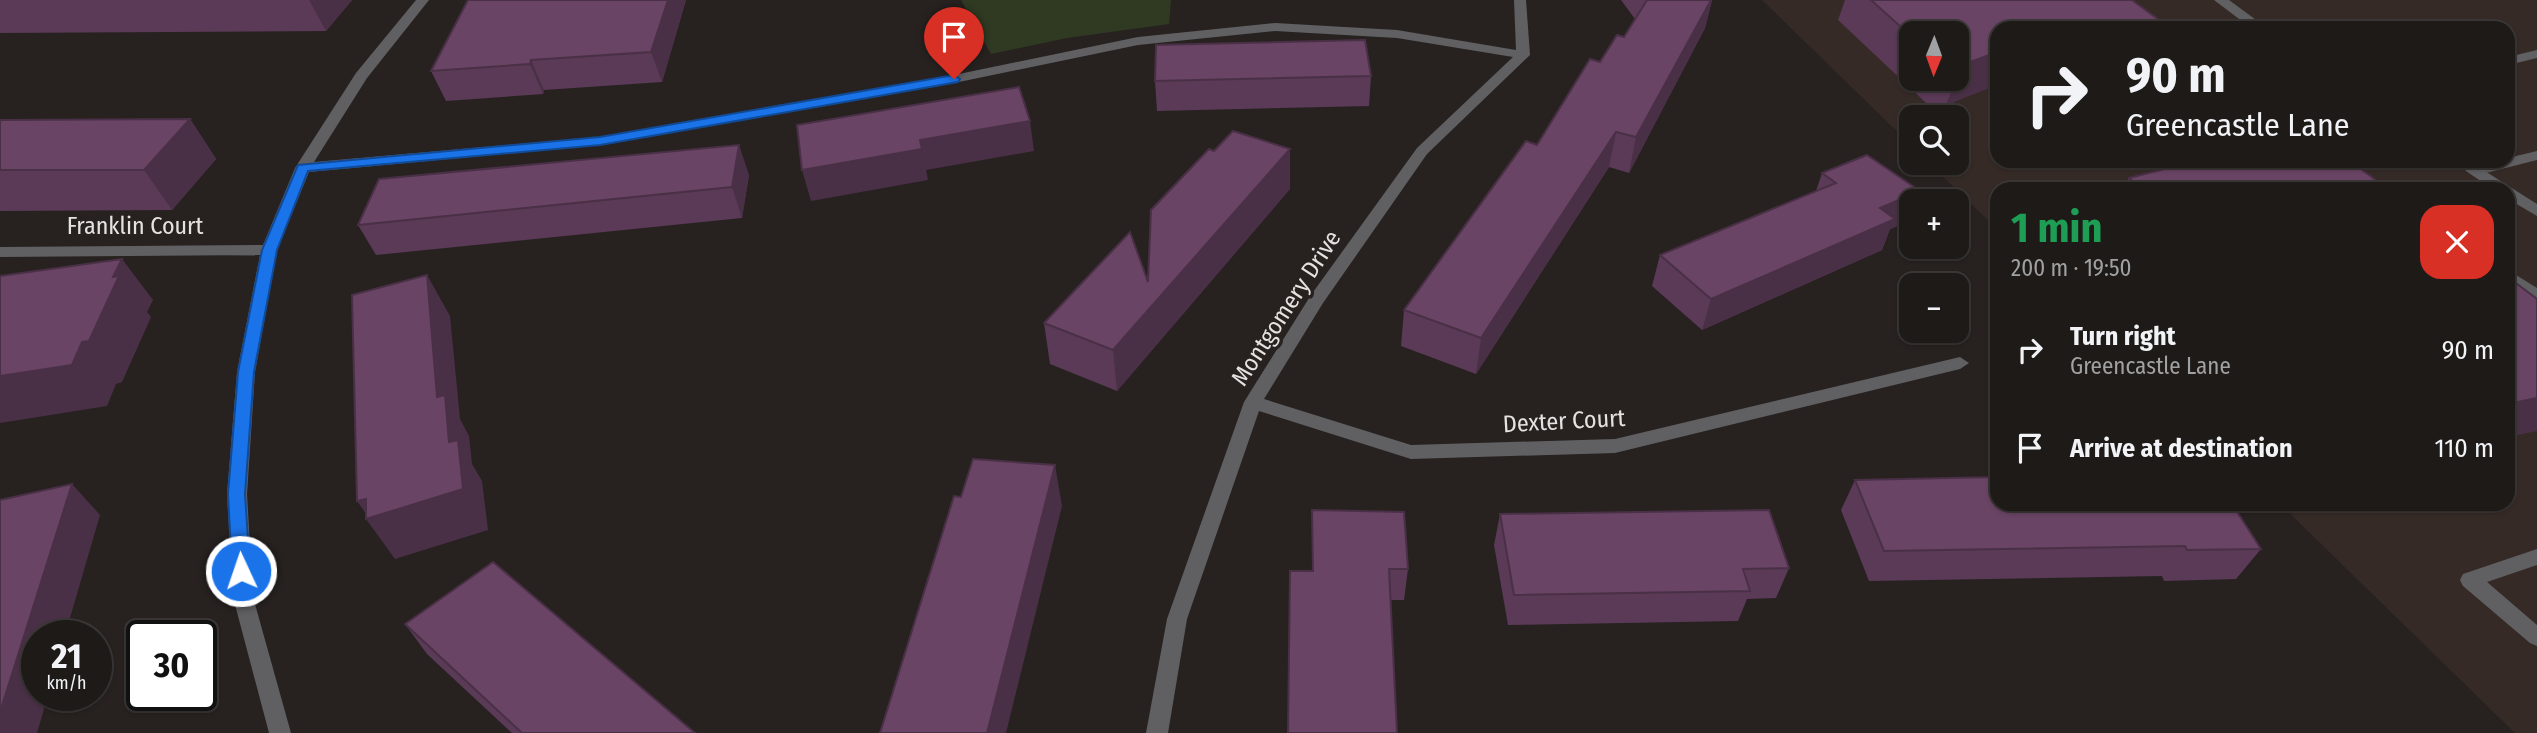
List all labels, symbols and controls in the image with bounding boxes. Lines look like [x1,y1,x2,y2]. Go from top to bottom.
pin [924,7,984,79]
icon: arrive [935,18,973,56]
north arrow [1899,21,1969,91]
map controls [1899,21,1969,343]
text: 90 m [2126,46,2226,105]
icon: right [2011,49,2102,140]
button: search [1899,105,1969,175]
text: Greencastle Lane [2126,106,2350,144]
button: + [1899,189,1969,259]
text: 1 min [2011,203,2102,253]
button: close [2420,205,2494,279]
street label: Franklin Court [67,212,203,240]
street label: Montgomery Drive [1225,225,1347,391]
text: 200 m · 19:50 [2011,254,2132,282]
button: − [1899,273,1969,343]
text: Turn right [2070,321,2176,352]
icon: right [2011,331,2049,369]
text: 90 m [2442,335,2494,366]
text: Greencastle Lane [2070,352,2231,380]
street label: Dexter Court [1502,404,1626,438]
icon: arrive [2011,429,2049,467]
text: Arrive at destination [2070,433,2293,464]
text: 110 m [2434,433,2494,464]
position arrow [204,534,278,608]
speed limit sign: 30 [126,620,217,711]
text: 21 [51,635,82,677]
text: km/h [46,672,87,694]

